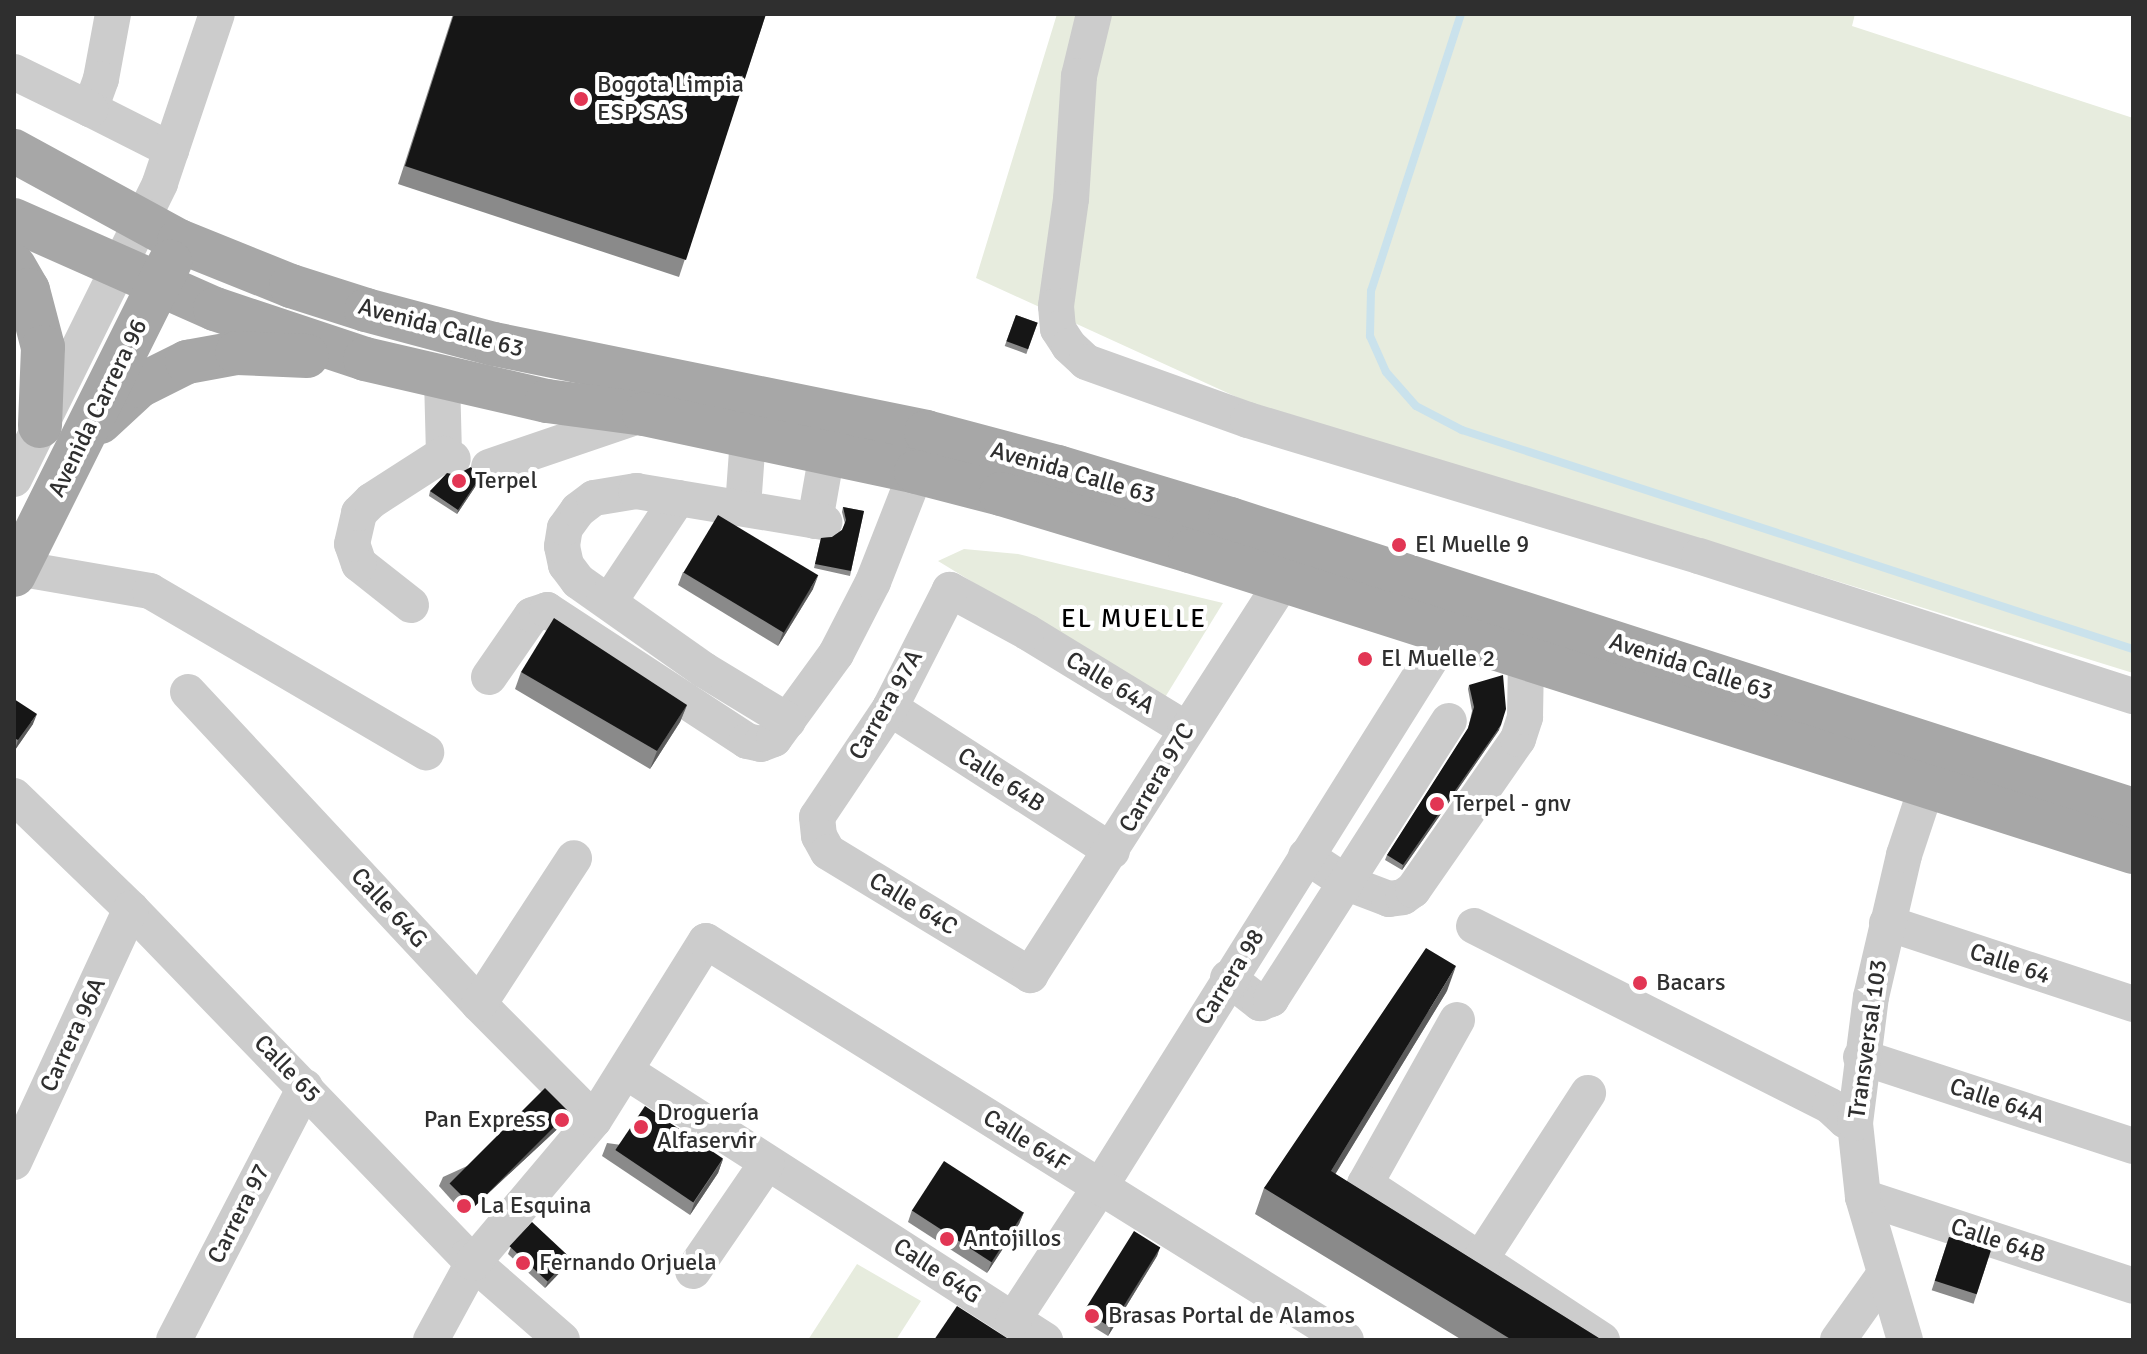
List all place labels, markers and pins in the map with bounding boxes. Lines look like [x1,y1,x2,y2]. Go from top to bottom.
place label: Bogota Limpia ESP SAS [597,71,744,127]
marker: Bogota Limpia ESP SAS [572,90,590,108]
place label: Terpel [475,467,537,495]
marker: Terpel [450,472,468,490]
place label: El Muelle 9 [1415,531,1529,559]
marker: El Muelle 9 [1390,536,1408,554]
place label: El Muelle 2 [1381,645,1495,673]
marker: El Muelle 2 [1356,650,1374,668]
place label: Terpel - gnv [1453,790,1571,818]
marker: Terpel - gnv [1428,795,1446,813]
place label: Bacars [1656,969,1725,997]
marker: Bacars [1631,974,1649,992]
place label: Droguería Alfaservir [657,1099,759,1155]
place label: Pan Express [424,1106,546,1134]
marker: Pan Express [553,1111,571,1129]
marker: Droguería Alfaservir [632,1118,650,1136]
place label: La Esquina [480,1192,591,1220]
marker: La Esquina [455,1197,473,1215]
place label: Antojillos [963,1225,1061,1253]
marker: Antojillos [938,1230,956,1248]
place label: Fernando Orjuela [539,1249,717,1277]
marker: Fernando Orjuela [514,1254,532,1272]
place label: Brasas Portal de Alamos [1108,1302,1355,1330]
marker: Brasas Portal de Alamos [1083,1307,1101,1325]

